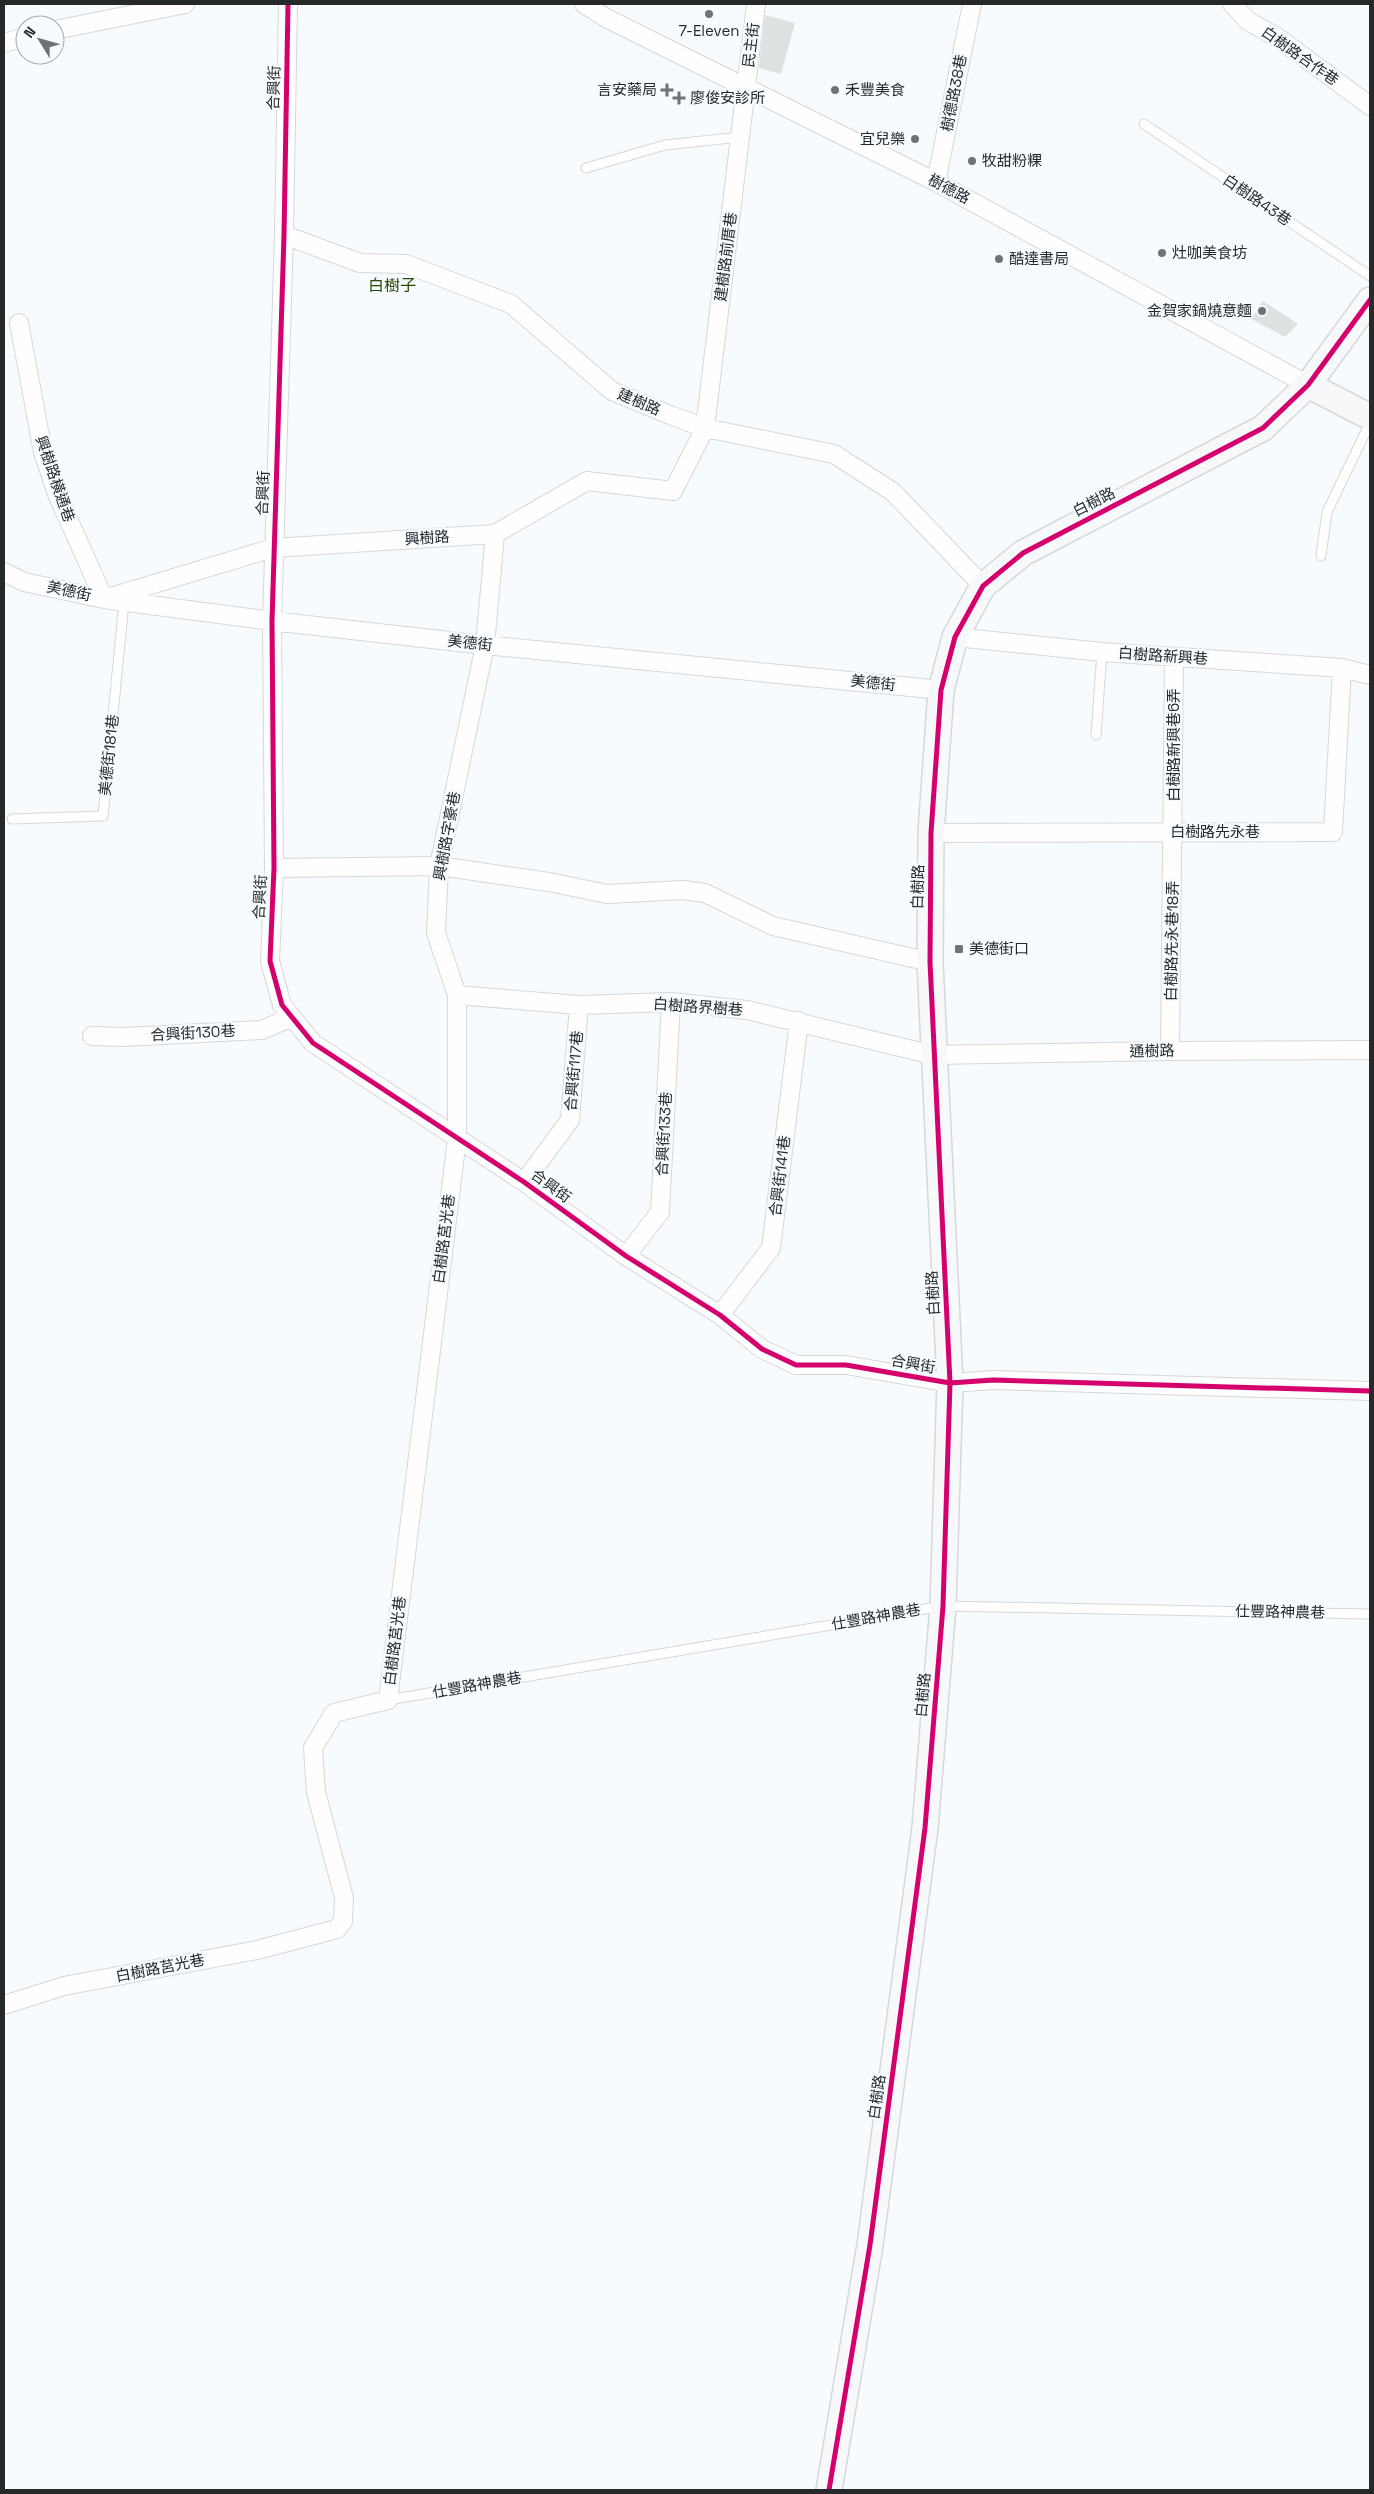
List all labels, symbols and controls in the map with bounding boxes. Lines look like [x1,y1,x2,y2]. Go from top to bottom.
marker: 7-Eleven [703,8,715,20]
north arrow [15,15,65,65]
place label: 7-Eleven [679,21,739,40]
street label: 民主街 [738,21,763,68]
street label: 白樹路合作巷 [1258,22,1343,89]
text: N [20,23,40,41]
street label: 樹德路38巷 [937,53,970,133]
street label: 合興街 [264,65,283,111]
place label: 言安藥局 [597,80,657,99]
place label: 禾豐美食 [845,80,905,99]
marker: 言安藥局 [661,84,673,96]
marker: 禾豐美食 [829,84,841,96]
place label: 廖俊安診所 [690,88,765,107]
marker: 廖俊安診所 [672,91,686,105]
place label: 宜兒樂 [860,129,905,148]
marker: 宜兒樂 [909,133,921,145]
place label: 牧甜粉粿 [982,151,1042,170]
marker: 牧甜粉粿 [966,155,978,167]
street label: 樹德路 [925,170,974,208]
street label: 白樹路43巷 [1219,170,1295,229]
street label: 建樹路前厝巷 [711,211,740,303]
place label: 灶咖美食坊 [1172,243,1247,262]
marker: 灶咖美食坊 [1156,247,1168,259]
place label: 酷達書局 [1009,249,1069,268]
marker: 酷達書局 [993,253,1005,265]
district label: 白樹子 [368,275,416,296]
place label: 金賀家鍋燒意麵 [1147,301,1252,320]
marker: 金賀家鍋燒意麵 [1256,305,1268,317]
street label: 建樹路 [615,384,664,419]
street label: 興樹路橫通巷 [32,433,79,524]
street label: 合興街 [252,470,273,516]
street label: 白樹路 [1069,483,1118,520]
street label: 興樹路 [404,526,450,549]
street label: 美德街 [45,577,93,604]
street label: 美德街 [447,631,493,654]
street label: 白樹路新興巷 [1117,643,1209,668]
street label: 美德街 [850,671,896,694]
street label: 白樹路新興巷6弄 [1164,688,1183,802]
street label: 美德街181巷 [95,713,122,797]
street label: 興樹路字豪巷 [429,790,464,882]
street label: 白樹路先永巷 [1170,822,1260,841]
street label: 白樹路 [908,864,927,910]
street label: 合興街 [249,874,270,920]
street label: 白樹路先永巷18弄 [1161,881,1182,1001]
place label: 美德街口 [969,939,1029,958]
marker: 美德街口 [953,943,965,955]
street label: 白樹路界樹巷 [652,994,744,1019]
street label: 合興街130巷 [150,1021,236,1044]
street label: 合興街117巷 [561,1030,586,1112]
street label: 通樹路 [1129,1041,1175,1060]
street label: 合興街133巷 [652,1091,675,1177]
street label: 合興街141巷 [765,1134,794,1218]
street label: 合興街 [528,1165,575,1207]
street label: 白樹路莒光巷 [429,1193,458,1285]
street label: 白樹路 [922,1270,943,1316]
street label: 合興街 [889,1350,937,1377]
street label: 白樹路莒光巷 [380,1595,409,1687]
street label: 仕豐路神農巷 [830,1599,922,1634]
street label: 仕豐路神農巷 [1235,1601,1325,1622]
street label: 仕豐路神農巷 [431,1667,523,1702]
street label: 白樹路 [911,1672,934,1718]
street label: 白樹路莒光巷 [114,1950,206,1985]
street label: 白樹路 [864,2073,889,2121]

